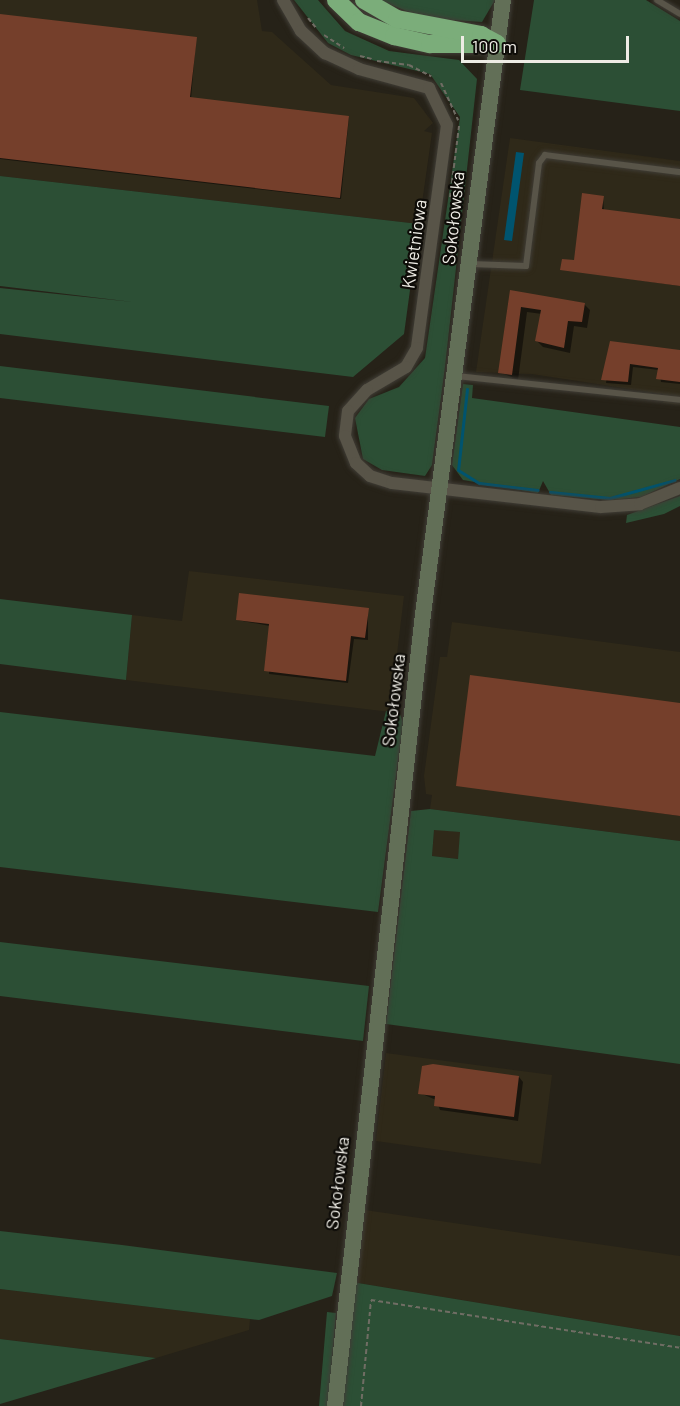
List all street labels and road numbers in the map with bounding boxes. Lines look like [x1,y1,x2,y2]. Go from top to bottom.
street label: Sokołowska [437,170,469,266]
street label: Kwietniowa [397,198,431,290]
street label: Sokołowska [377,652,409,748]
street label: Sokołowska [321,1135,353,1231]

